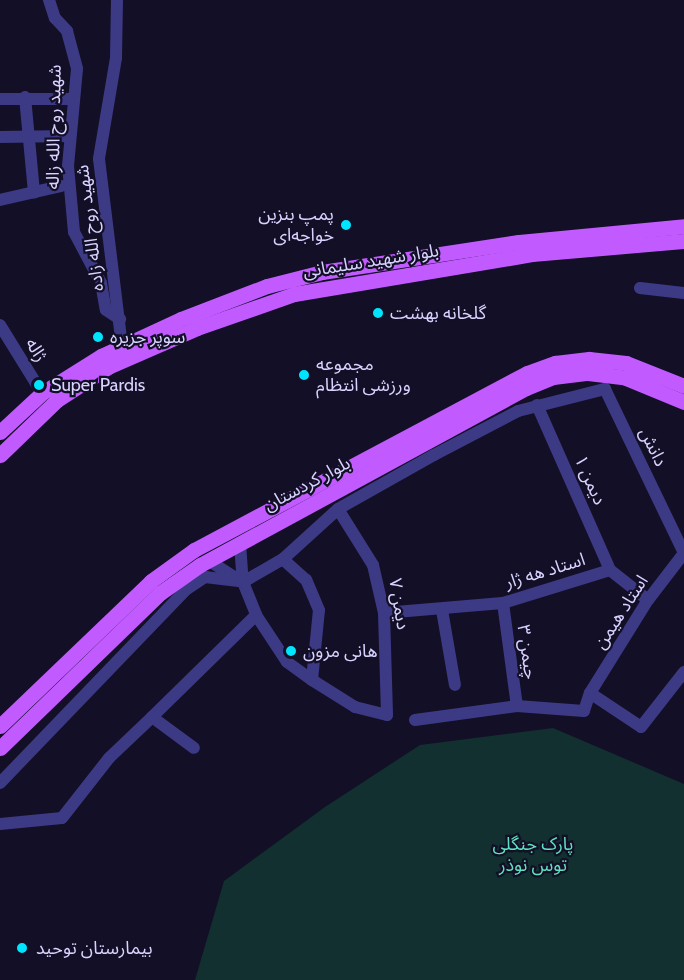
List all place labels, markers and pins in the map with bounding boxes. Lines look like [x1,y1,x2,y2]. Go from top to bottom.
place label: پمپ بنزین خواجه‌ای [258,204,334,246]
marker: پمپ بنزین خواجه‌ای [339,218,353,232]
place label: گلخانه بهشت [390,302,486,324]
marker: گلخانه بهشت [371,306,385,320]
place label: سوپر جزیره [110,326,185,348]
marker: سوپر جزیره [91,330,105,344]
place label: مجموعه ورزشی انتظام [316,354,411,397]
marker: مجموعه ورزشی انتظام [297,368,311,382]
place label: Super Pardis [51,374,145,396]
marker: Super Pardis [32,378,46,392]
place label: هانی مزون [303,640,378,662]
marker: هانی مزون [284,644,298,658]
place label: بیمارستان توحید [36,937,152,959]
marker: بیمارستان توحید [13,939,31,957]

